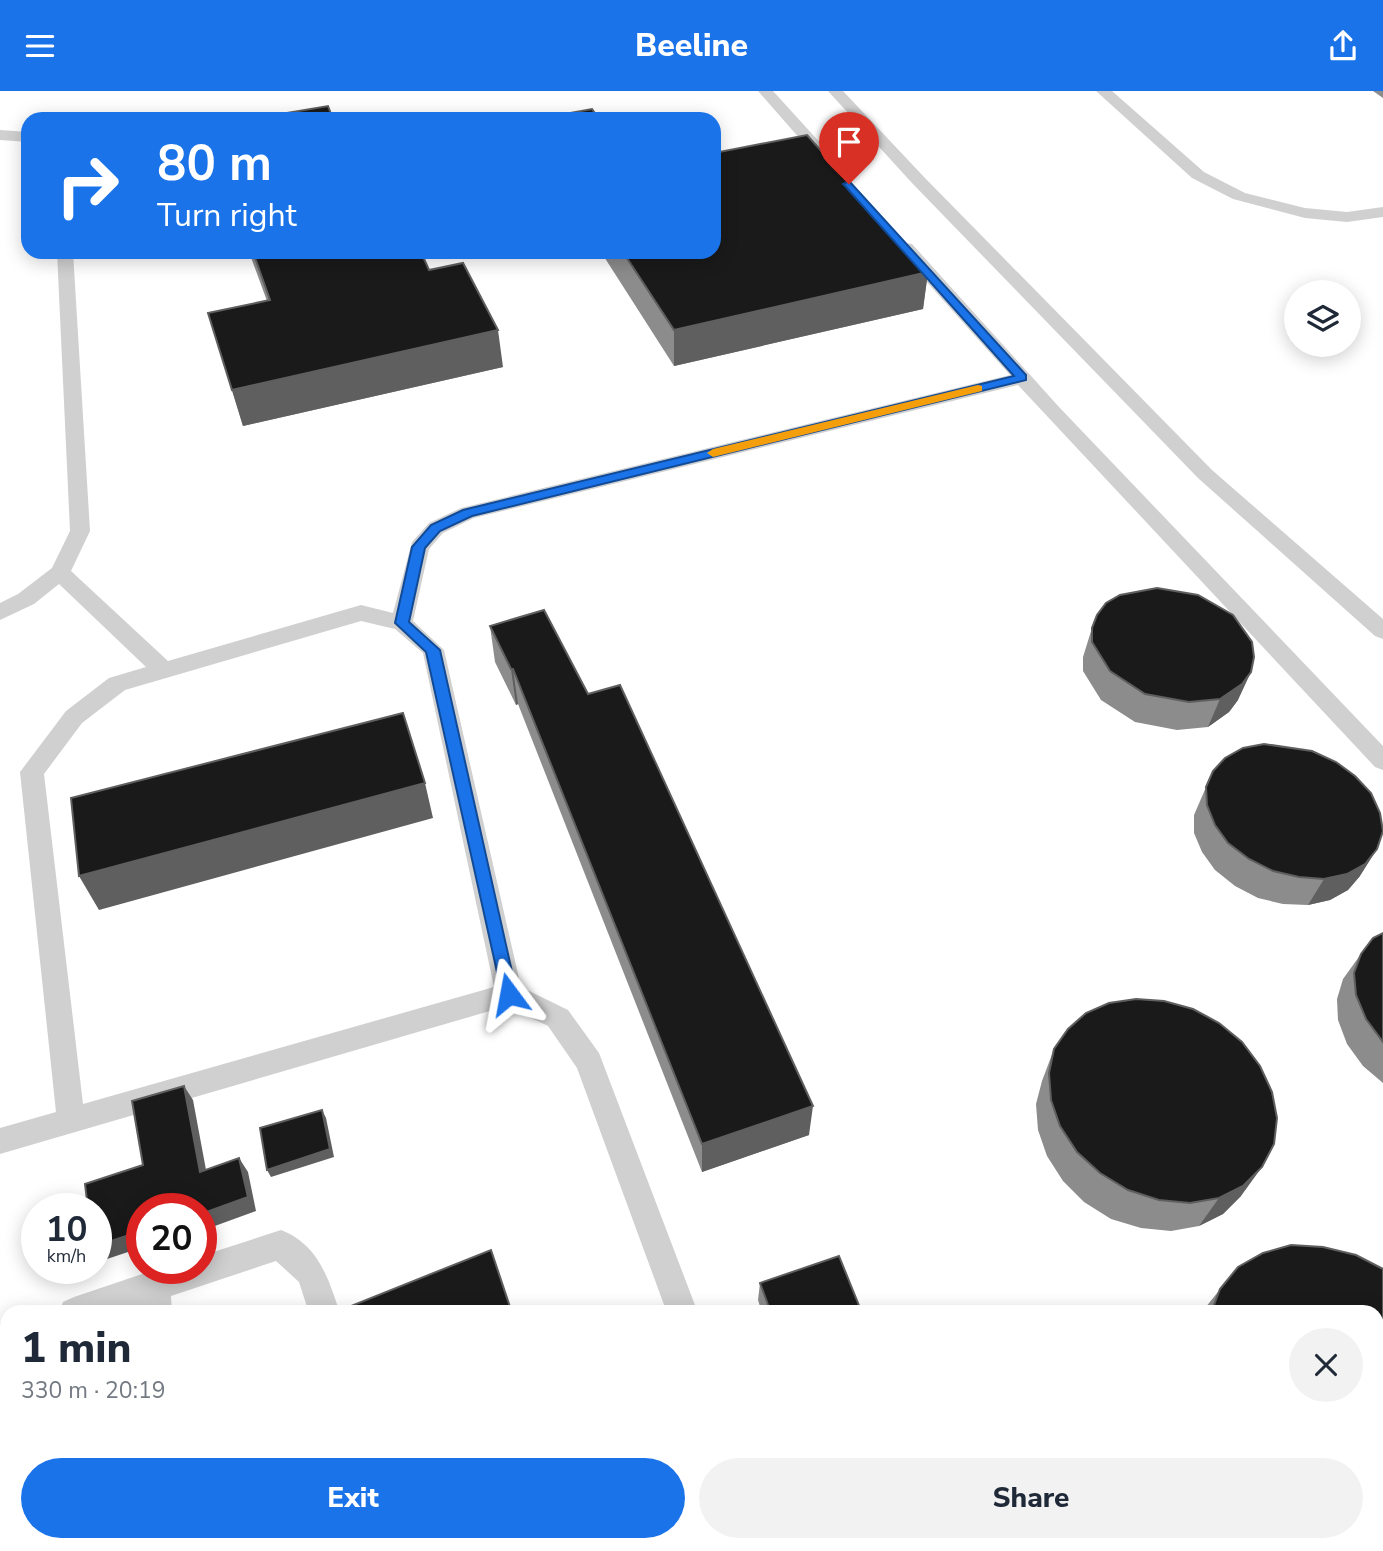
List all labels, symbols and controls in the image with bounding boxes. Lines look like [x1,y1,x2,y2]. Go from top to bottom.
text: Beeline [635,24,748,67]
icon: menu [21,27,59,65]
icon: share [1324,27,1362,65]
pin [819,112,879,184]
icon: arrive [830,123,868,161]
text: 80 m [157,130,272,197]
icon: right [42,140,133,231]
text: Turn right [157,194,297,237]
map controls [1284,280,1361,357]
button: layers [1284,280,1361,357]
position arrow [472,957,546,1031]
speed limit sign: 20 [126,1193,217,1284]
text: 10 [45,1206,88,1253]
text: km/h [47,1244,86,1268]
text: 1 min [21,1320,131,1377]
button: close [1289,1328,1363,1402]
text: 330 m · 20:19 [21,1375,166,1406]
button: Exit [21,1458,685,1538]
button: Share [699,1458,1363,1538]

